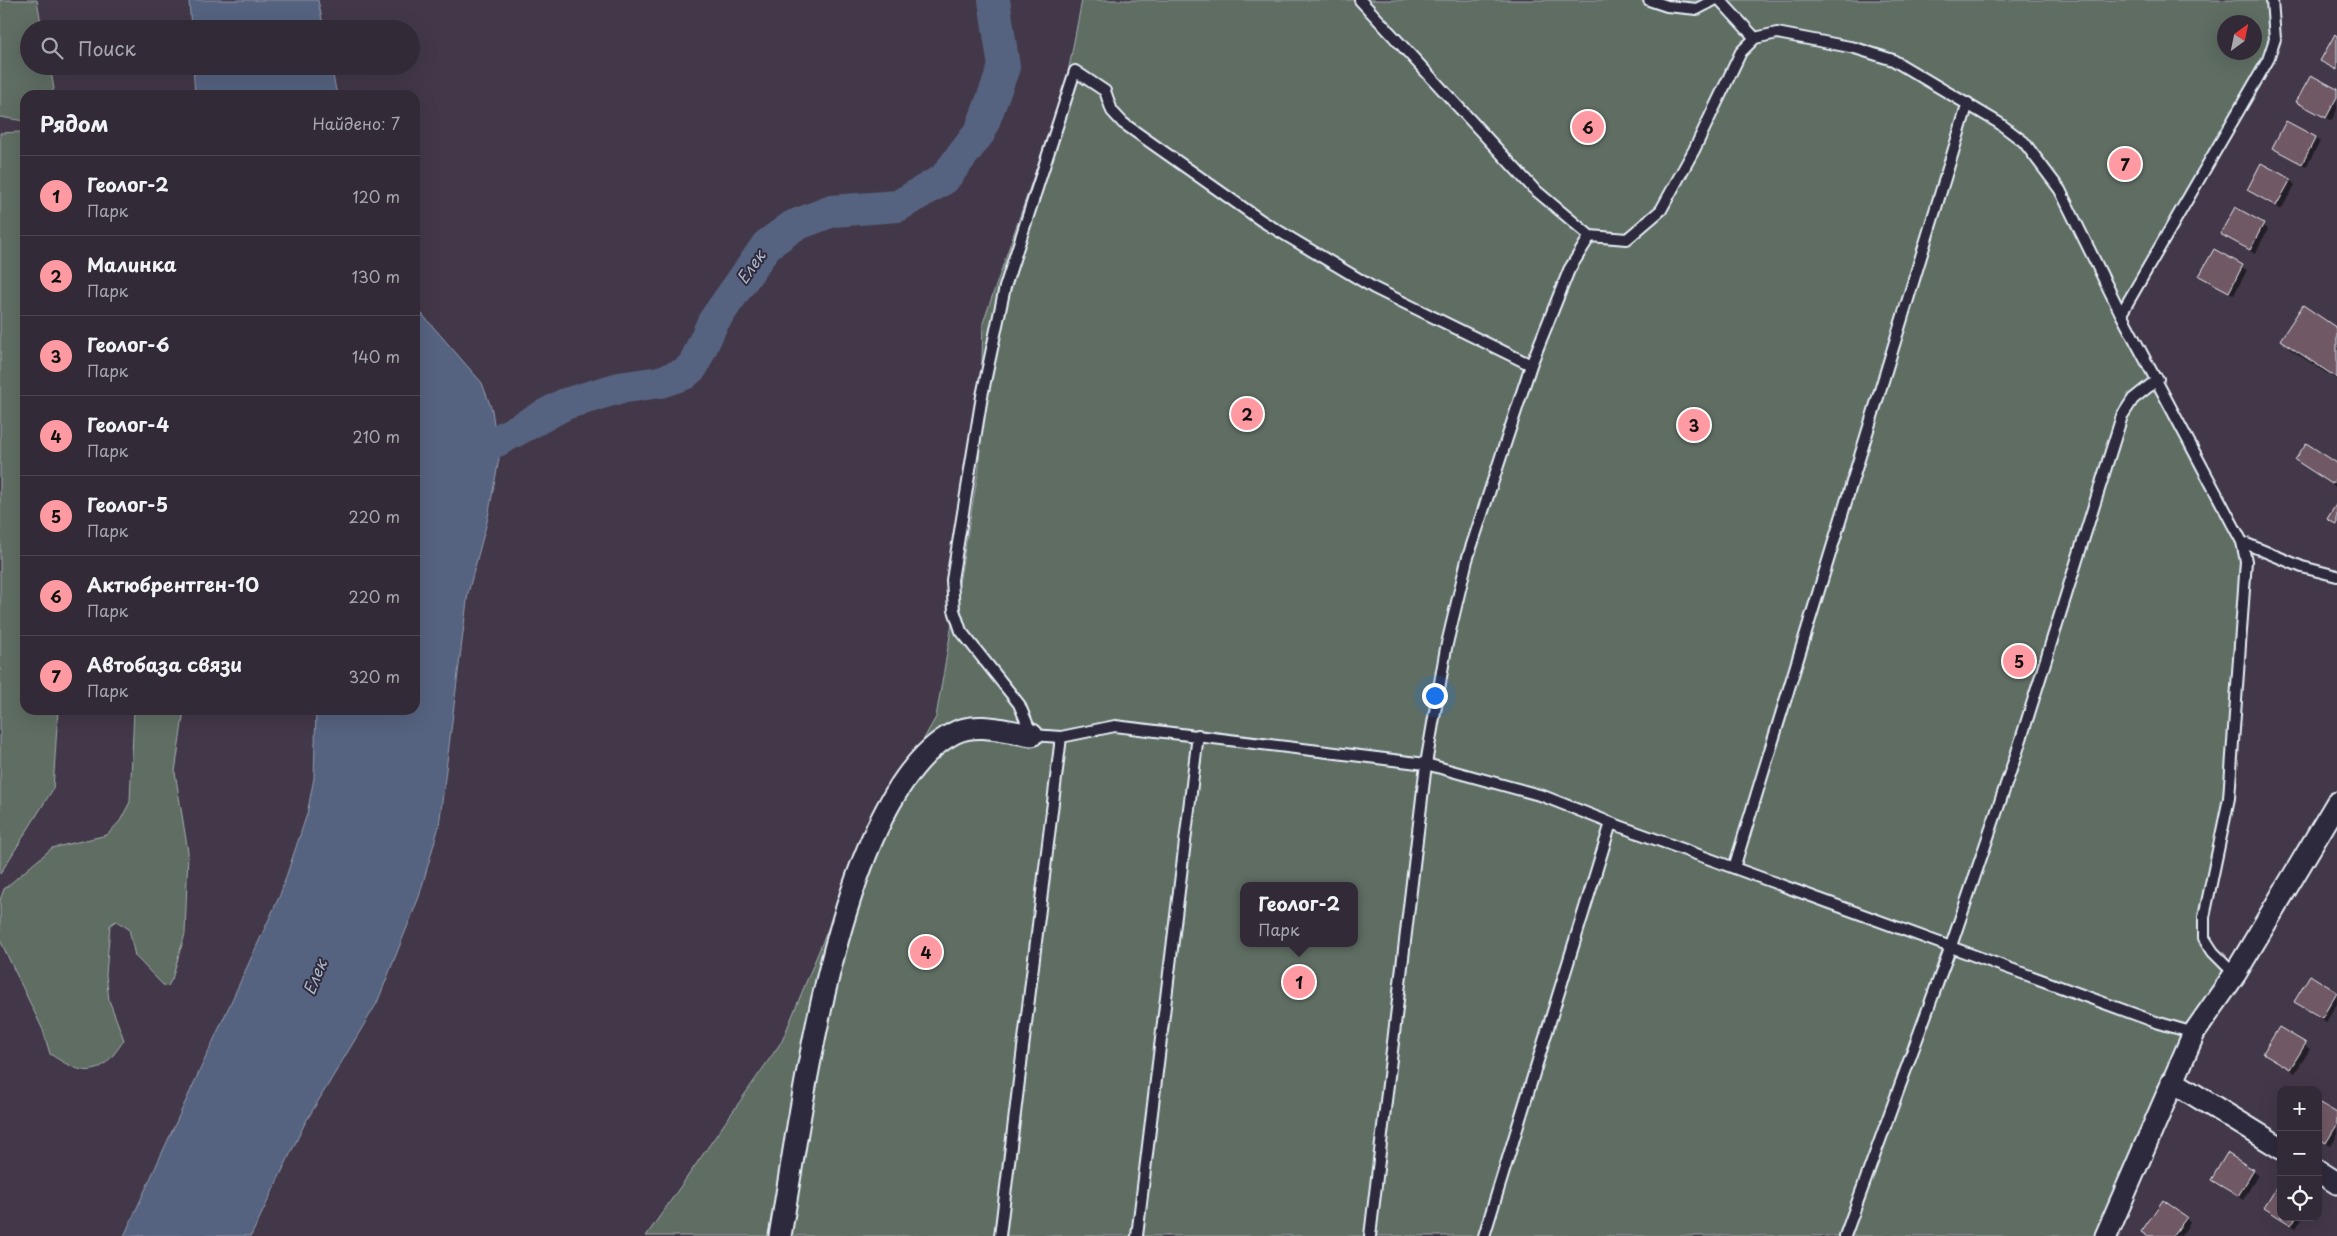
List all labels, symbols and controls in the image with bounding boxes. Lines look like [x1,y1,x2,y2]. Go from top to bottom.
north arrow [2217,15,2262,60]
search box [20,20,420,75]
icon: search [38,34,66,62]
text: Поиск [78,34,136,62]
text: Рядом [40,107,108,139]
pin: 6 [1572,108,1604,146]
text: Найдено: 7 [313,111,400,135]
pin: 7 [2109,145,2141,183]
text: Геолог-2 [87,170,169,198]
text: 1 [52,184,60,208]
text: 120 m [353,184,400,208]
text: Парк [87,198,128,222]
water label: Елек [730,244,771,288]
text: Малинка [87,250,177,278]
text: 2 [50,264,62,288]
text: 130 m [352,264,400,288]
text: Парк [87,278,128,302]
text: Геолог-6 [87,330,169,358]
text: 3 [51,344,61,368]
text: 140 m [352,344,400,368]
text: Парк [87,358,128,382]
pin: 2 [1231,395,1263,433]
pin: 3 [1678,406,1710,444]
text: Геолог-4 [87,410,169,438]
text: 4 [51,424,61,448]
text: 210 m [352,424,400,448]
text: Парк [87,438,128,462]
text: Геолог-5 [87,490,168,518]
text: 5 [51,504,61,528]
text: 220 m [349,504,400,528]
text: Парк [87,518,128,542]
text: Актюбрентген-10 [87,570,259,598]
text: 6 [50,584,62,608]
text: 220 m [349,584,400,608]
text: Парк [87,598,128,622]
pin: 5 [2003,642,2035,680]
text: Автобаза связи [87,650,242,678]
text: 7 [51,664,61,688]
text: 320 m [349,664,400,688]
text: Парк [87,678,128,702]
your location [1422,683,1448,709]
popup [1240,882,1358,947]
text: Геолог-2 [1258,889,1340,917]
text: Парк [1258,917,1299,941]
pin: 4 [910,933,942,971]
water label: Елек [296,954,332,998]
pin: 1 [1283,963,1315,1001]
map controls [2277,1086,2322,1221]
button: + [2277,1086,2322,1131]
button: − [2277,1131,2322,1176]
button: locate [2277,1176,2322,1221]

